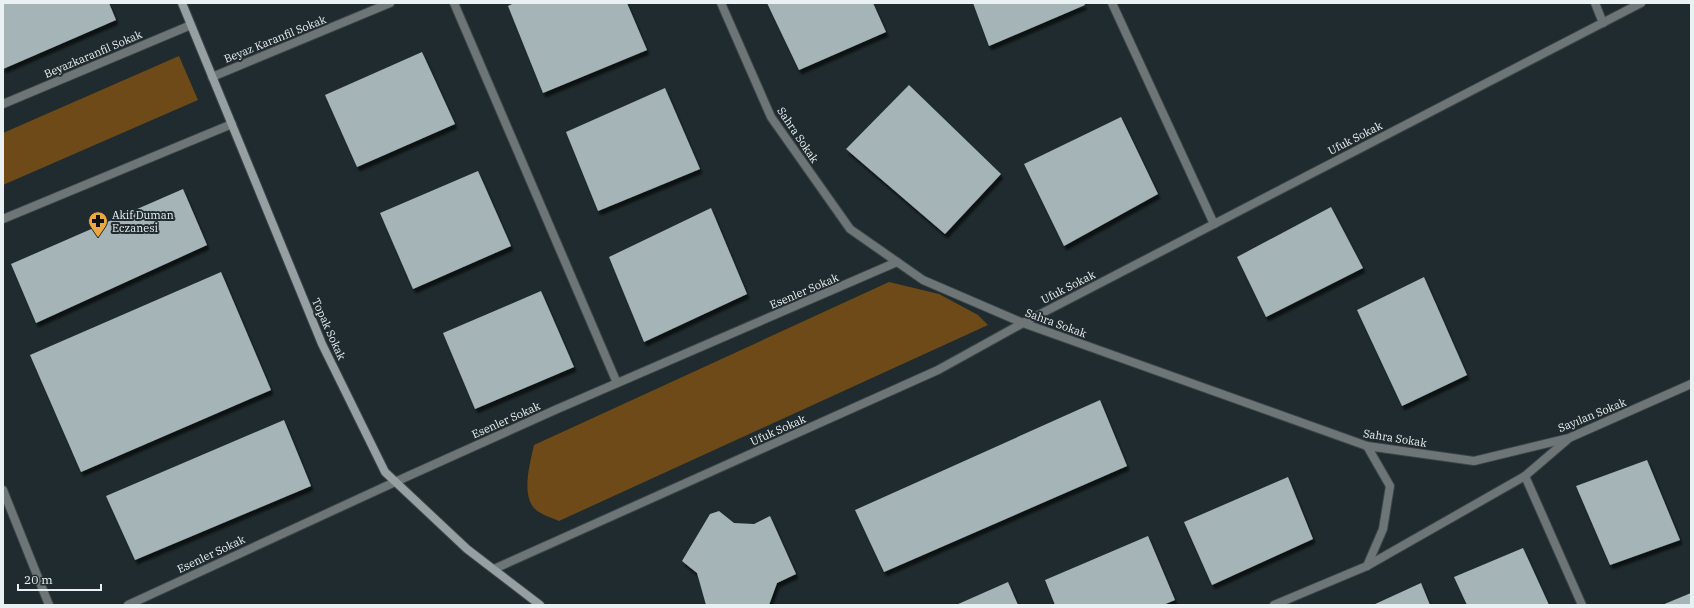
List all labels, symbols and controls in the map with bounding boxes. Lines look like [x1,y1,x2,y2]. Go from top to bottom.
street label: Beyaz Karanfil Sokak [222,12,329,66]
street label: Beyazkaranfil Sokak [42,27,145,81]
street label: Sahra Sokak [774,104,822,166]
street label: Ufuk Sokak [1325,118,1385,158]
place label: Akif Duman Eczanesi [112,208,174,235]
pharmacy icon: Akif Duman Eczanesi [87,210,109,238]
street label: Ufuk Sokak [1038,267,1098,307]
street label: Esenler Sokak [767,270,841,312]
street label: Topak Sokak [309,296,349,363]
street label: Sahra Sokak [1023,305,1089,341]
street label: Sayılan Sokak [1556,395,1629,435]
street label: Esenler Sokak [470,398,543,441]
street label: Ufuk Sokak [748,411,808,448]
street label: Sahra Sokak [1362,426,1428,450]
street label: Esenler Sokak [175,532,248,576]
scale bar [18,566,101,592]
text: 20 m [24,572,53,587]

